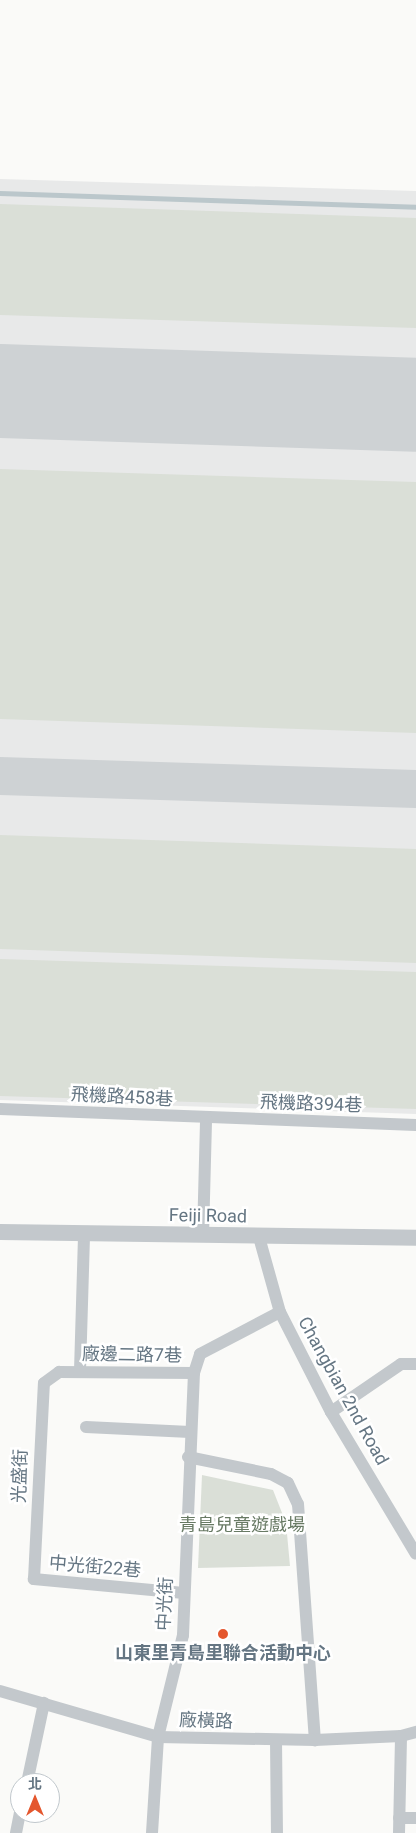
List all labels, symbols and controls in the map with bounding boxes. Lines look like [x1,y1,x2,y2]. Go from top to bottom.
street label: 飛機路458巷 [70,1084,174,1110]
street label: 飛機路394巷 [259,1091,363,1117]
street label: Feiji Road [169,1205,247,1227]
street label: Changbian 2nd Road [293,1313,393,1469]
street label: 廠邊二路7巷 [82,1343,182,1367]
street label: 光盛街 [8,1449,32,1503]
park label: 青島兒童遊戲場 [179,1514,305,1536]
street label: 中光街22巷 [48,1552,142,1582]
street label: 中光街 [153,1576,177,1632]
marker: 山東里青島里聯合活動中心 [217,1628,229,1640]
place label: 山東里青島里聯合活動中心 [115,1642,331,1664]
street label: 廠橫路 [179,1709,233,1733]
north arrow [10,1773,60,1823]
text: 北 [28,1776,42,1792]

